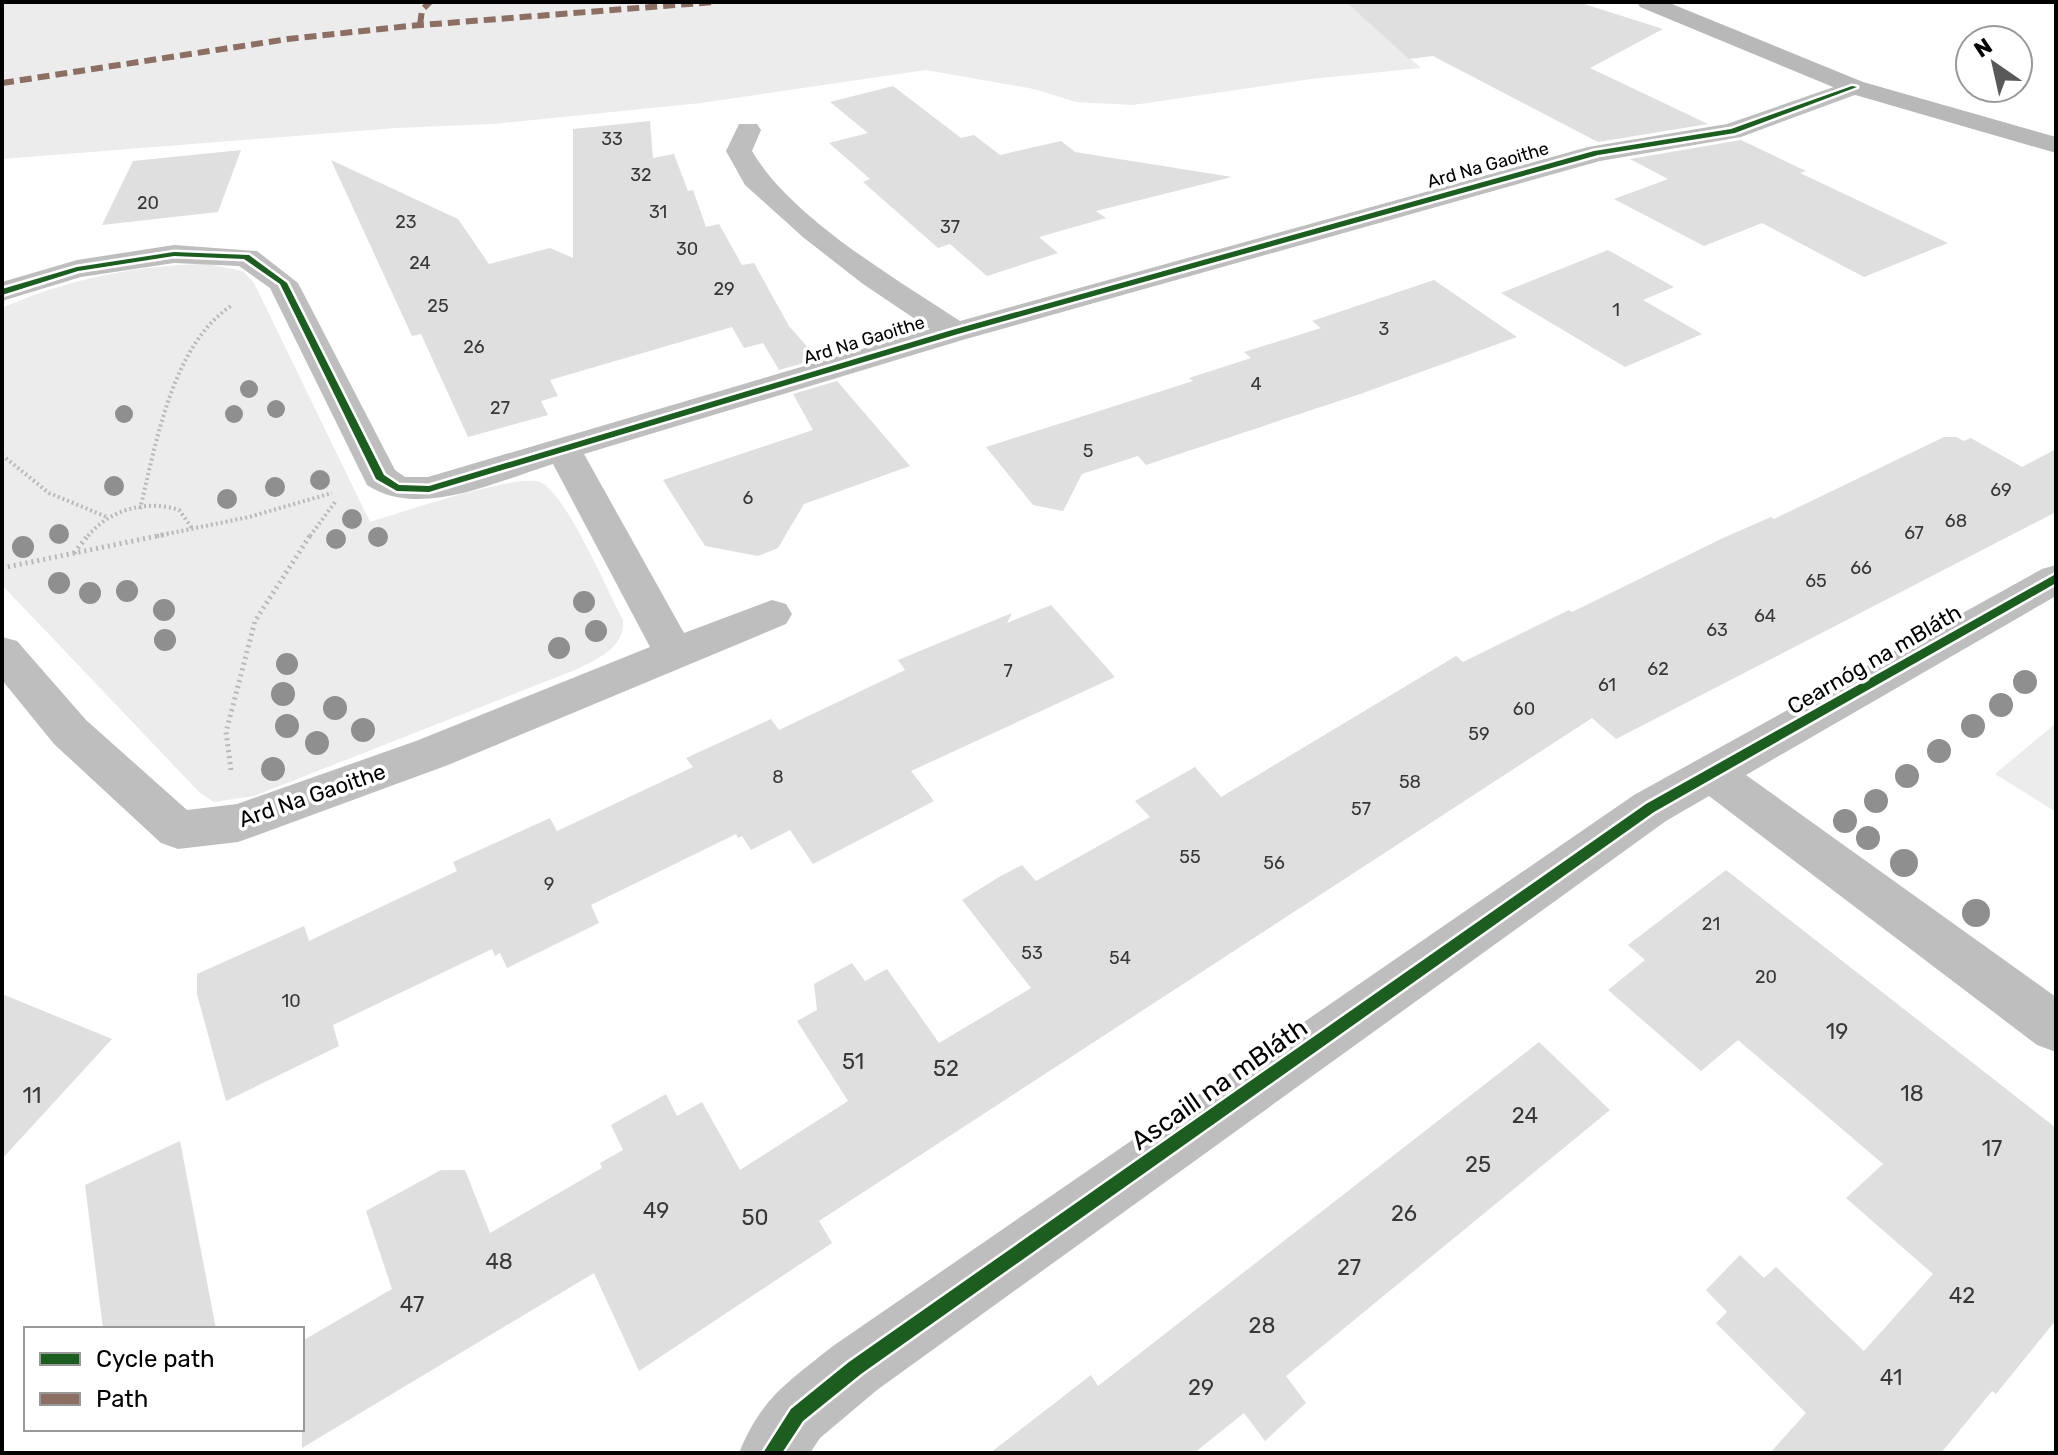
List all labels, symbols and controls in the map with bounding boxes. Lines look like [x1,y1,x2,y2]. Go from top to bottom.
north arrow [1954,24,2034,104]
text: N [1969,32,1997,63]
house number: 33 [601,128,623,150]
street label: Ard Na Gaoithe [1425,137,1551,193]
house number: 32 [630,164,652,186]
house number: 20 [137,192,159,214]
house number: 31 [649,201,667,223]
house number: 23 [395,211,417,233]
house number: 37 [940,216,960,238]
house number: 30 [676,238,698,260]
house number: 24 [409,252,431,274]
house number: 29 [713,278,735,300]
house number: 25 [427,295,449,317]
house number: 1 [1612,299,1620,321]
street label: Ard Na Gaoithe [801,311,927,369]
house number: 3 [1379,318,1389,340]
house number: 26 [463,336,485,358]
house number: 4 [1250,373,1262,395]
house number: 27 [490,397,510,419]
house number: 5 [1083,440,1093,462]
house number: 69 [1990,479,2012,501]
house number: 6 [743,487,754,509]
house number: 68 [1945,510,1967,532]
house number: 67 [1904,522,1924,544]
house number: 66 [1850,557,1872,579]
house number: 65 [1805,570,1827,592]
street label: Cearnóg na mBláth [1782,599,1966,720]
house number: 64 [1754,605,1776,627]
house number: 63 [1706,619,1728,641]
house number: 62 [1647,658,1669,680]
house number: 7 [1003,660,1013,682]
house number: 61 [1598,674,1616,696]
house number: 60 [1513,698,1535,720]
house number: 59 [1468,723,1490,745]
street label: Ard Na Gaoithe [235,758,389,833]
house number: 8 [772,766,784,788]
house number: 58 [1399,771,1421,793]
house number: 57 [1351,798,1371,820]
house number: 55 [1179,846,1201,868]
house number: 56 [1263,852,1285,874]
house number: 9 [544,873,554,895]
house number: 21 [1702,913,1720,935]
house number: 53 [1021,942,1043,964]
house number: 54 [1109,947,1131,969]
house number: 20 [1755,966,1777,988]
house number: 10 [281,990,301,1012]
street label: Ascaill na mBláth [1125,1012,1313,1157]
house number: 19 [1826,1018,1848,1045]
house number: 51 [842,1048,864,1075]
house number: 52 [933,1055,959,1082]
house number: 18 [1900,1080,1924,1107]
house number: 11 [23,1082,41,1109]
house number: 24 [1512,1102,1538,1129]
house number: 17 [1982,1135,2002,1162]
house number: 25 [1465,1151,1491,1178]
house number: 49 [643,1197,669,1224]
house number: 26 [1391,1200,1417,1227]
house number: 50 [741,1204,769,1231]
house number: 48 [485,1248,513,1275]
house number: 27 [1337,1254,1361,1281]
house number: 42 [1949,1282,1975,1309]
house number: 47 [400,1291,424,1318]
house number: 28 [1249,1312,1275,1339]
legend [24,1327,304,1431]
text: Cycle path [96,1345,215,1373]
house number: 41 [1880,1364,1902,1391]
house number: 29 [1188,1374,1214,1401]
text: Path [96,1385,148,1413]

